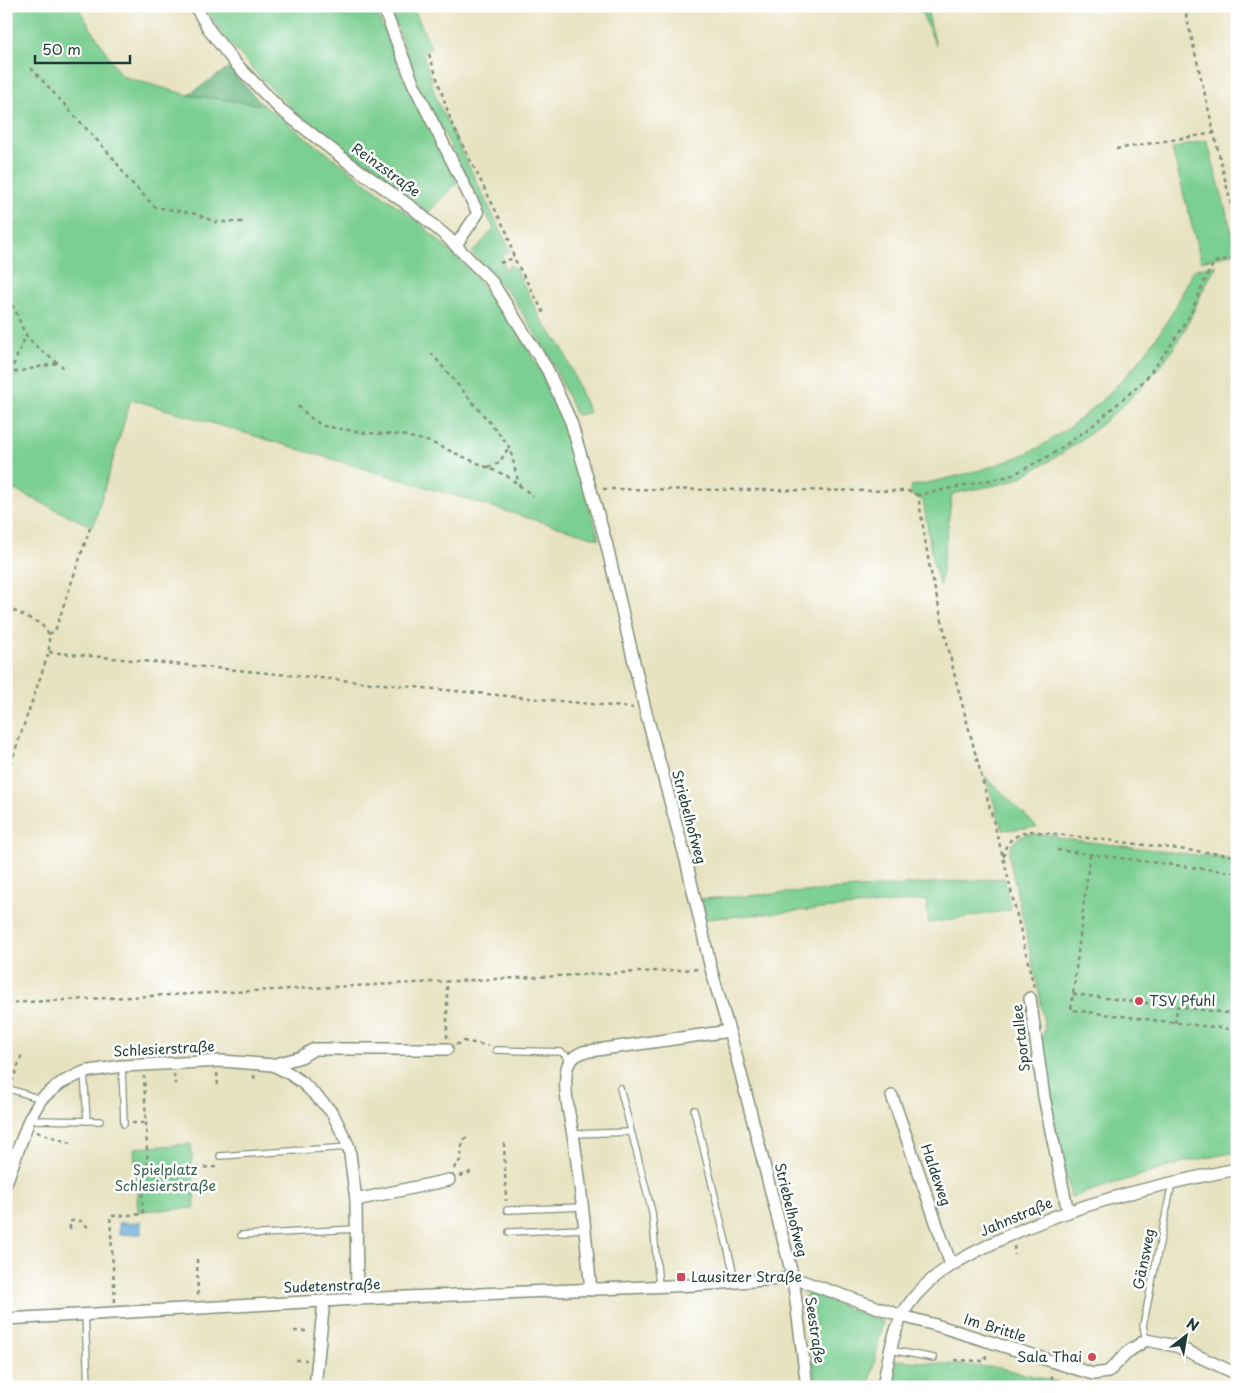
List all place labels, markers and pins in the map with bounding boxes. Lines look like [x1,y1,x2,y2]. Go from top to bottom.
place label: TSV Pfuhl [1149,990,1215,1011]
marker: TSV Pfuhl [1133,995,1145,1007]
place label: Lausitzer Straße [691,1266,802,1287]
marker: Lausitzer Straße [675,1271,687,1283]
place label: Sala Thai [1017,1346,1082,1367]
marker: Sala Thai [1086,1351,1098,1363]

